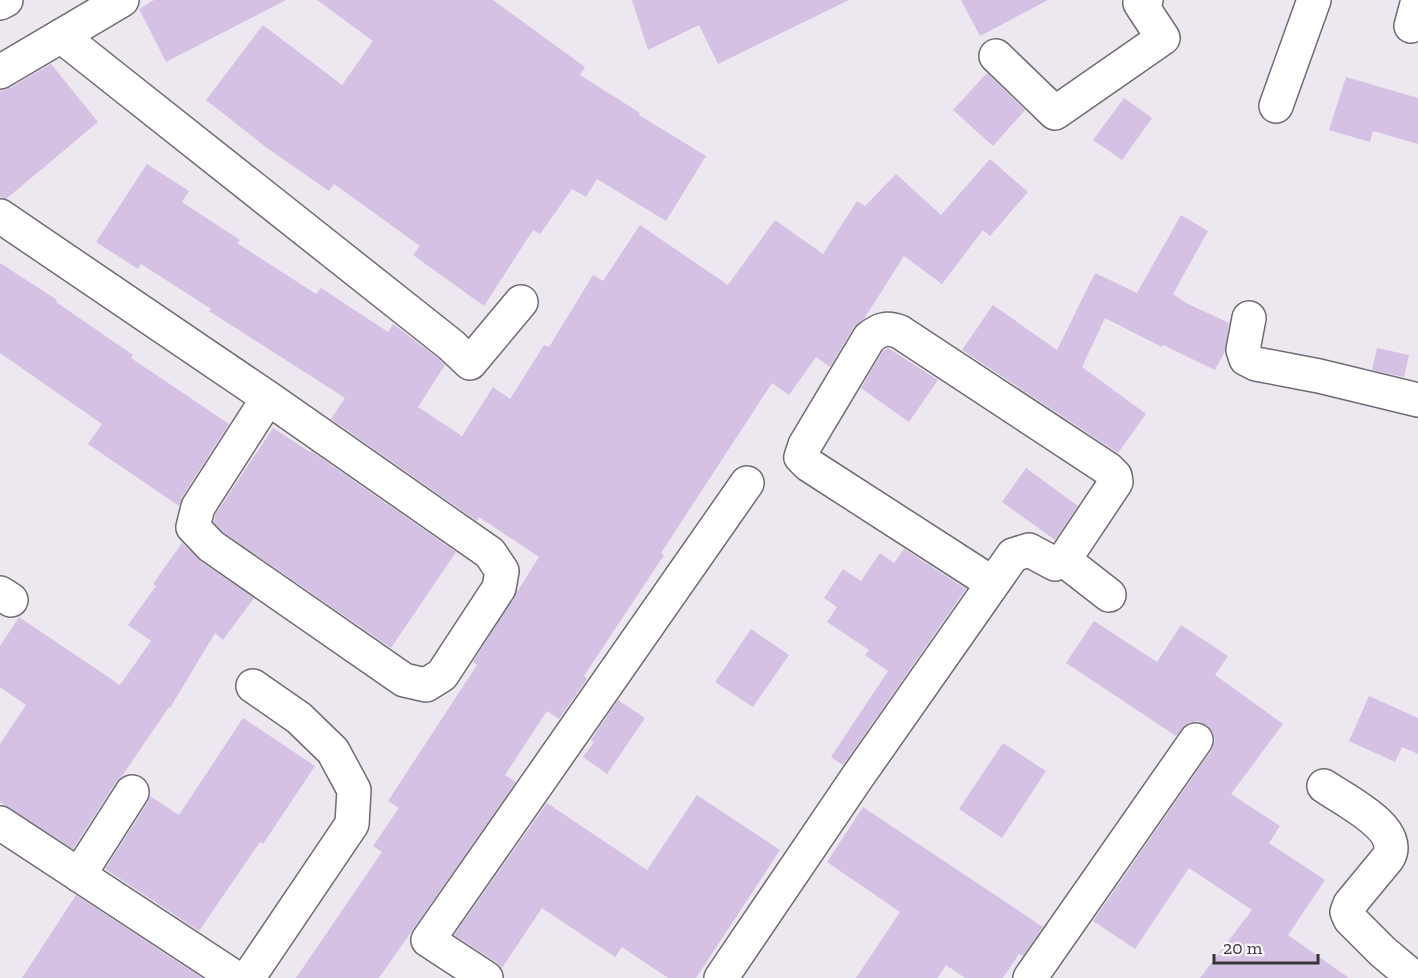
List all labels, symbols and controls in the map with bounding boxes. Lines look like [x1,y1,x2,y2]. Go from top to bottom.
scale bar [1214,927,1318,965]
text: 20 m [1223,937,1263,959]

